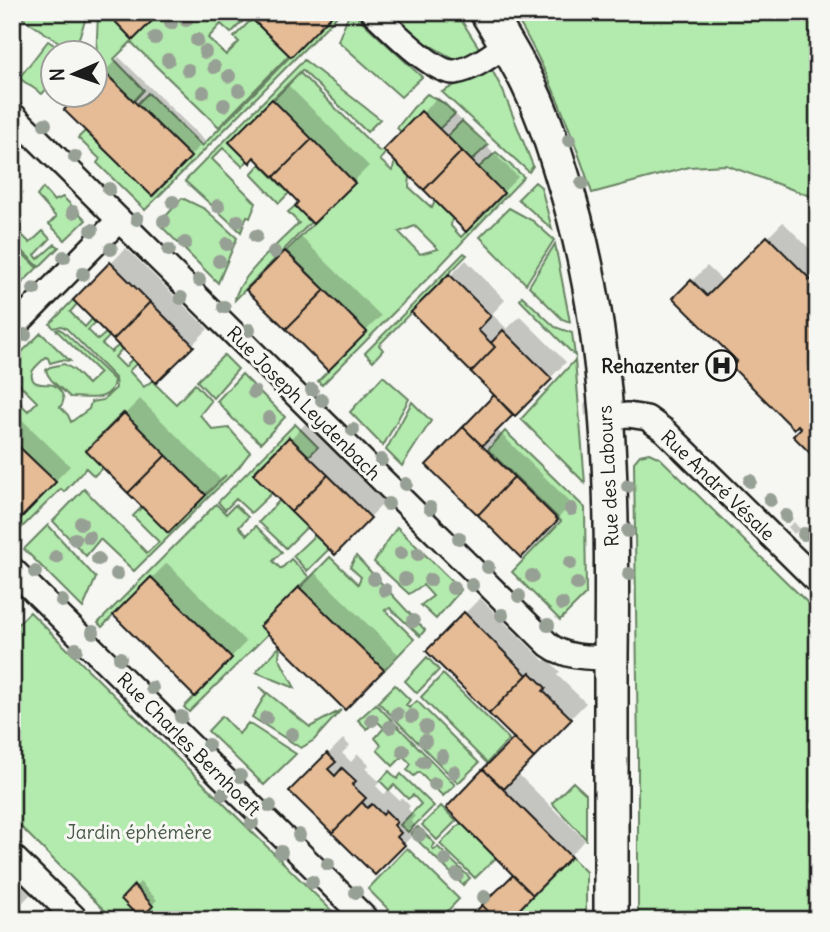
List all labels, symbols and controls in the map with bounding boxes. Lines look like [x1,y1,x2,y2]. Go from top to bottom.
north arrow [38,38,108,108]
text: N [45,68,69,82]
street label: Rue Joseph Leydenbach [222,321,386,485]
hospital icon: Rehazenter [705,349,739,383]
place label: Rehazenter [601,354,699,378]
street label: Rue des Labours [592,405,624,547]
street label: Rue André Vésale [656,424,780,546]
street label: Rue Charles Bernhoeft [112,667,266,821]
park label: Jardin éphémère [66,820,212,844]

